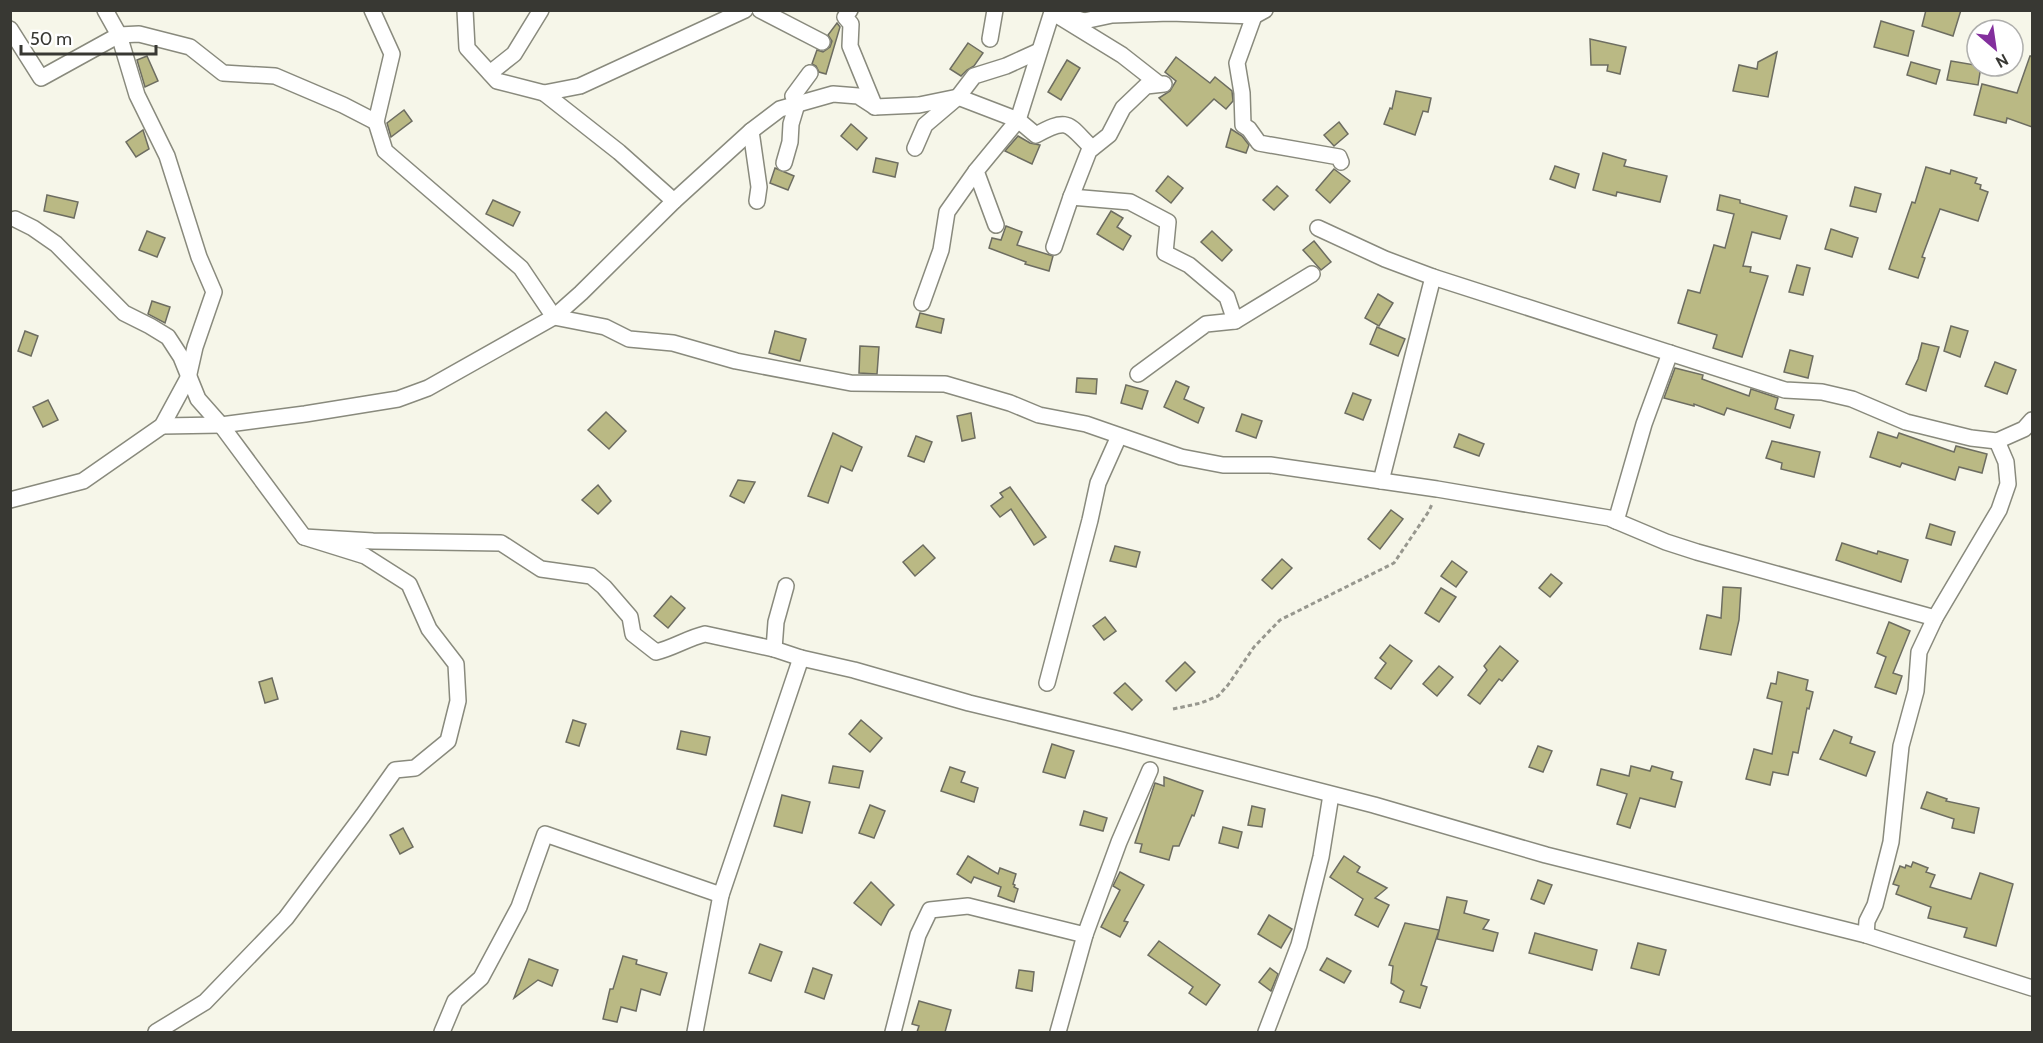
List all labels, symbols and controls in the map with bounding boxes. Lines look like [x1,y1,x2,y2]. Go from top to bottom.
scale bar [21,18,156,56]
north arrow [1965,18,2025,78]
text: 50 m [30,28,72,50]
text: N [1992,50,2012,72]

